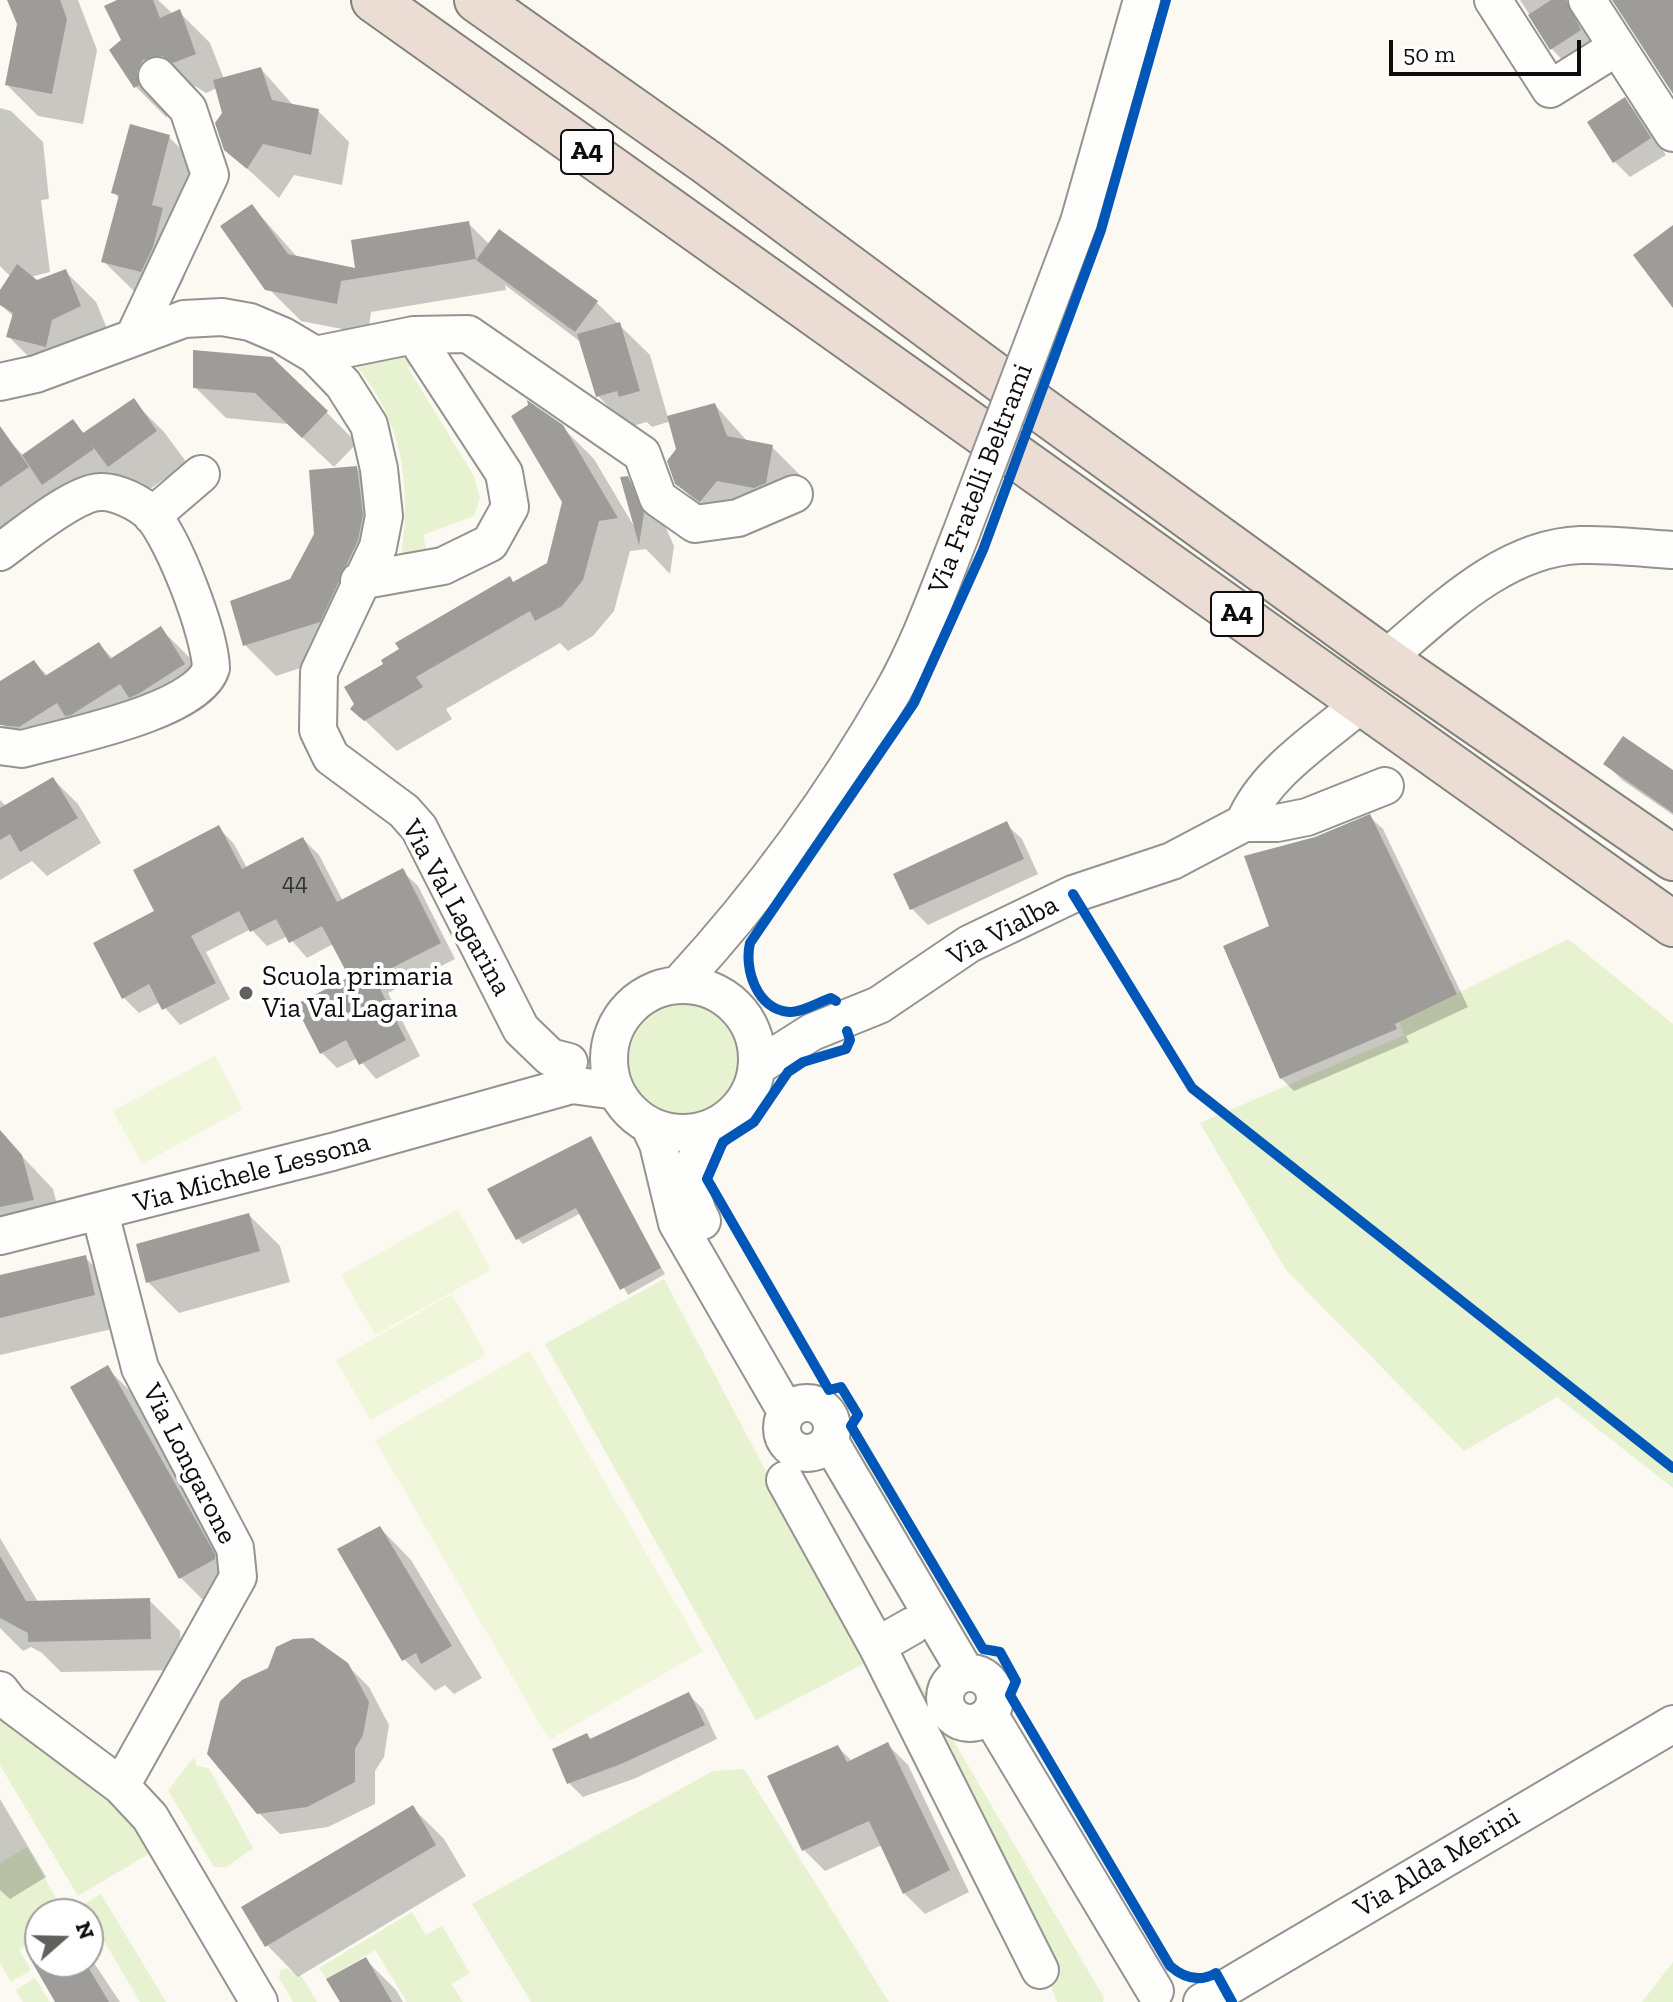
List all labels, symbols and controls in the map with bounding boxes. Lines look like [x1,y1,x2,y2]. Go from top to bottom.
scale bar [1393,24,1585,74]
text: 50 m [1403,39,1455,68]
road number: A4 [561,130,613,174]
street label: Via Fratelli Beltrami [922,359,1040,599]
road number: A4 [1211,592,1263,636]
street label: Via Val Lagarina [394,814,518,1002]
house number: 44 [282,869,308,897]
street label: Via Vialba [942,888,1064,974]
place label: Scuola primaria Via Val Lagarina [262,960,458,1026]
marker: Scuola primaria Via Val Lagarina [237,984,255,1002]
street label: Via Michele Lessona [130,1125,374,1221]
street label: Via Longarone [134,1378,244,1550]
street label: Via Alda Merini [1348,1800,1526,1926]
north arrow [24,1898,104,1978]
text: N [70,1918,101,1943]

